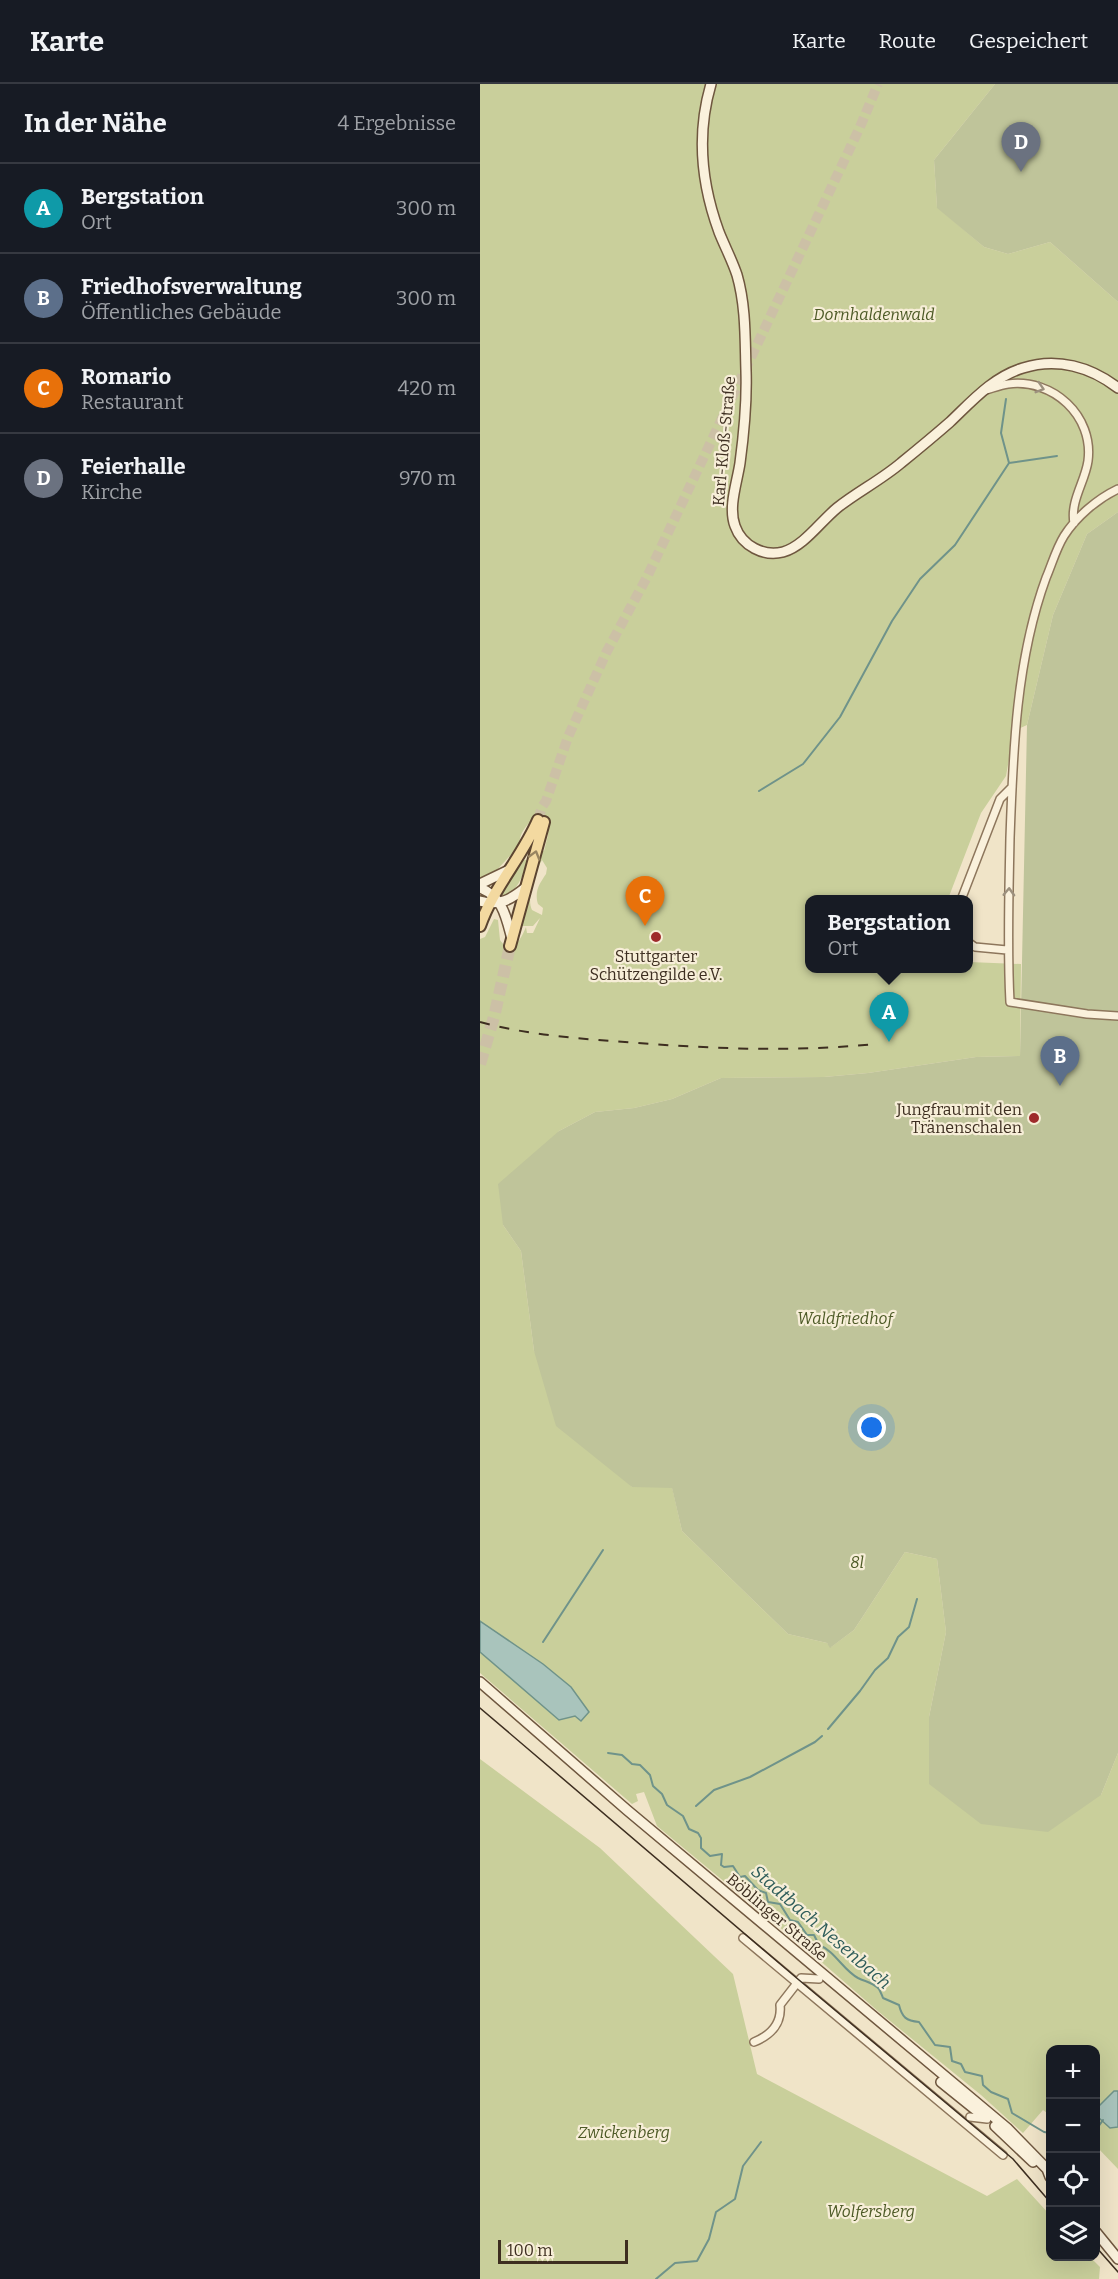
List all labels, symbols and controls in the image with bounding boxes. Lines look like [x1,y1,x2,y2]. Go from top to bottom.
text: Karte [30,25,104,58]
text: Karte [792,28,846,54]
text: Route [879,28,936,54]
text: Gespeichert [969,28,1088,54]
text: In der Nähe [24,108,167,139]
text: 4 Ergebnisse [338,111,456,135]
pin: D [1002,122,1040,172]
text: Bergstation [81,183,204,210]
text: A [36,196,51,220]
text: 300 m [396,196,456,220]
text: Ort [81,210,112,234]
text: Friedhofsverwaltung [81,273,302,300]
text: B [37,286,50,310]
text: 300 m [396,286,456,310]
text: Öffentliches Gebäude [81,300,282,324]
park label: Dornhaldenwald [813,305,935,324]
text: Romario [81,363,171,390]
street label: Karl-Kloß-Straße [709,375,739,507]
text: C [37,376,50,400]
text: 420 m [398,376,456,400]
one-way arrow [1034,381,1045,393]
text: Restaurant [81,390,184,414]
text: Feierhalle [81,453,186,480]
text: D [36,466,51,490]
text: 970 m [399,466,456,490]
text: Kirche [81,480,142,504]
one-way arrow [527,850,540,860]
pin: C [626,876,664,926]
one-way arrow [1002,887,1015,896]
popup [805,895,973,973]
text: Bergstation [828,909,950,936]
marker: Stuttgarter Schützengilde e.V. [649,930,663,944]
text: Ort [828,936,858,960]
place label: Stuttgarter Schützengilde e.V. [590,947,722,984]
pin: A [870,992,908,1042]
pin: B [1040,1036,1080,1086]
place label: Jungfrau mit den Tränenschalen [896,1100,1022,1137]
marker: Jungfrau mit den Tränenschalen [1027,1111,1041,1125]
park label: Waldfriedhof [797,1309,895,1328]
your location [857,1413,886,1442]
park label: 8l [850,1553,864,1572]
water label: Stadtbach Nesenbach [747,1860,895,1994]
street label: Böblinger Straße [723,1869,831,1965]
map controls [1046,2045,1100,2261]
button: + [1046,2045,1100,2099]
button: − [1046,2099,1100,2153]
park label: Zwickenberg [578,2123,670,2142]
button: locate [1046,2153,1100,2207]
park label: Wolfersberg [827,2202,915,2221]
button: layers [1046,2207,1100,2261]
scale bar [498,2237,628,2264]
text: 100 m [507,2241,552,2260]

